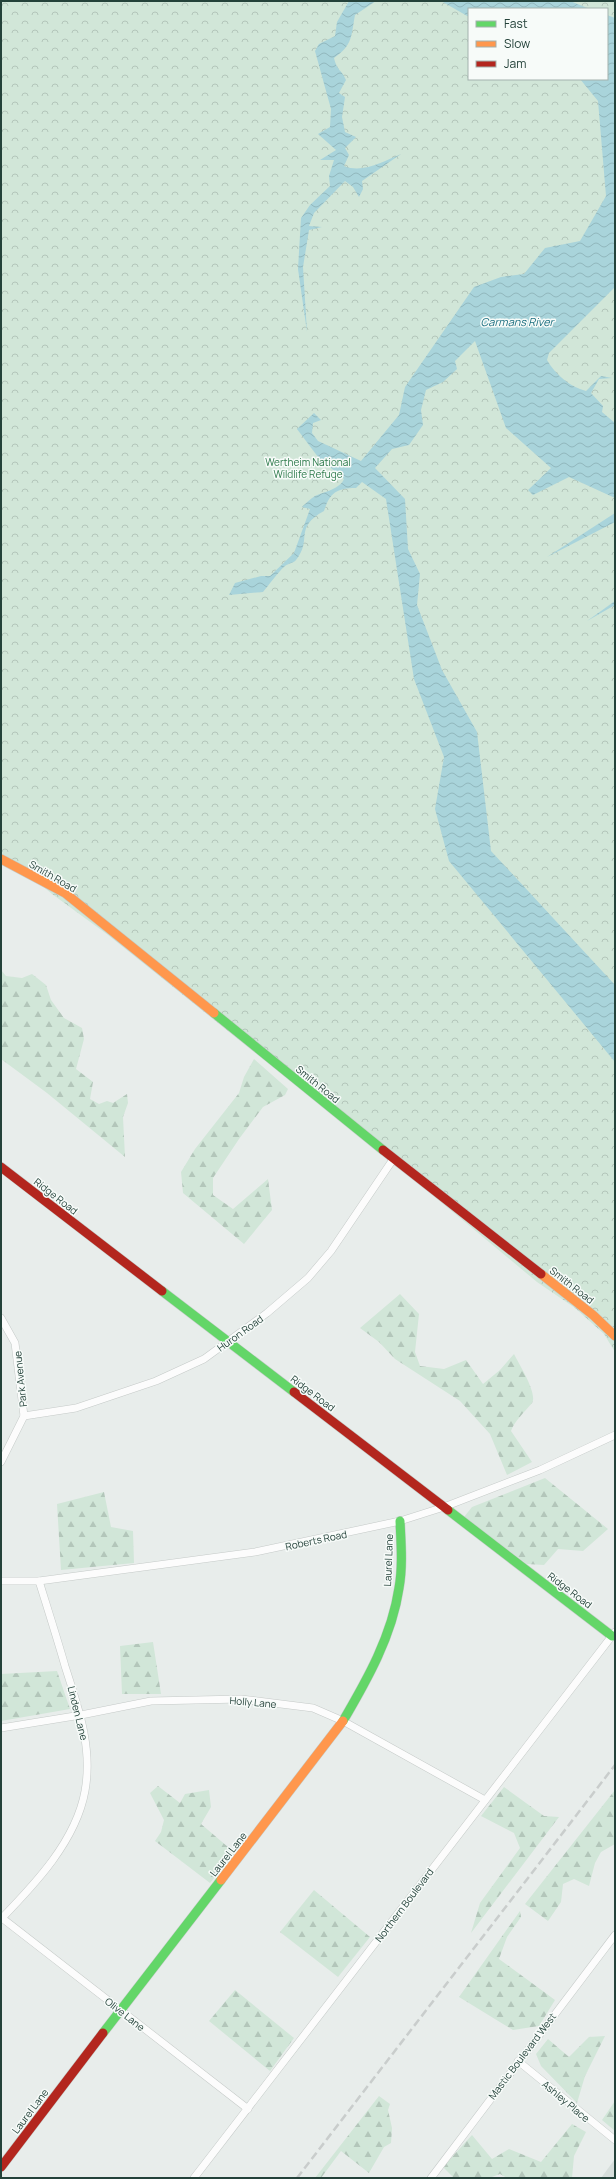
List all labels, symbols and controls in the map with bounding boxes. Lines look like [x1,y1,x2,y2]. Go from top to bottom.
legend [468,8,608,80]
text: Fast [504,15,528,32]
text: Slow [504,35,530,52]
text: Jam [504,55,526,72]
water label: Carmans River [480,314,556,329]
park label: Wertheim National Wildlife Refuge [265,455,351,481]
street label: Smith Road [27,857,79,895]
street label: Smith Road [293,1062,343,1106]
street label: Ridge Road [31,1174,81,1218]
street label: Smith Road [547,1263,597,1307]
street label: Huron Road [214,1311,266,1354]
street label: Park Avenue [10,1350,30,1408]
street label: Ridge Road [288,1372,338,1414]
street label: Roberts Road [284,1527,348,1553]
street label: Laurel Lane [380,1533,396,1587]
street label: Ridge Road [545,1569,595,1611]
street label: Linden Lane [65,1684,92,1742]
street label: Holly Lane [229,1693,277,1711]
street label: Laurel Lane [206,1829,250,1879]
street label: Northern Boulevard [371,1865,437,1945]
street label: Olive Lane [102,1994,148,2034]
street label: Mastic Boulevard West [485,2010,559,2102]
street label: Ashley Place [539,2077,593,2125]
street label: Laurel Lane [9,2086,52,2136]

